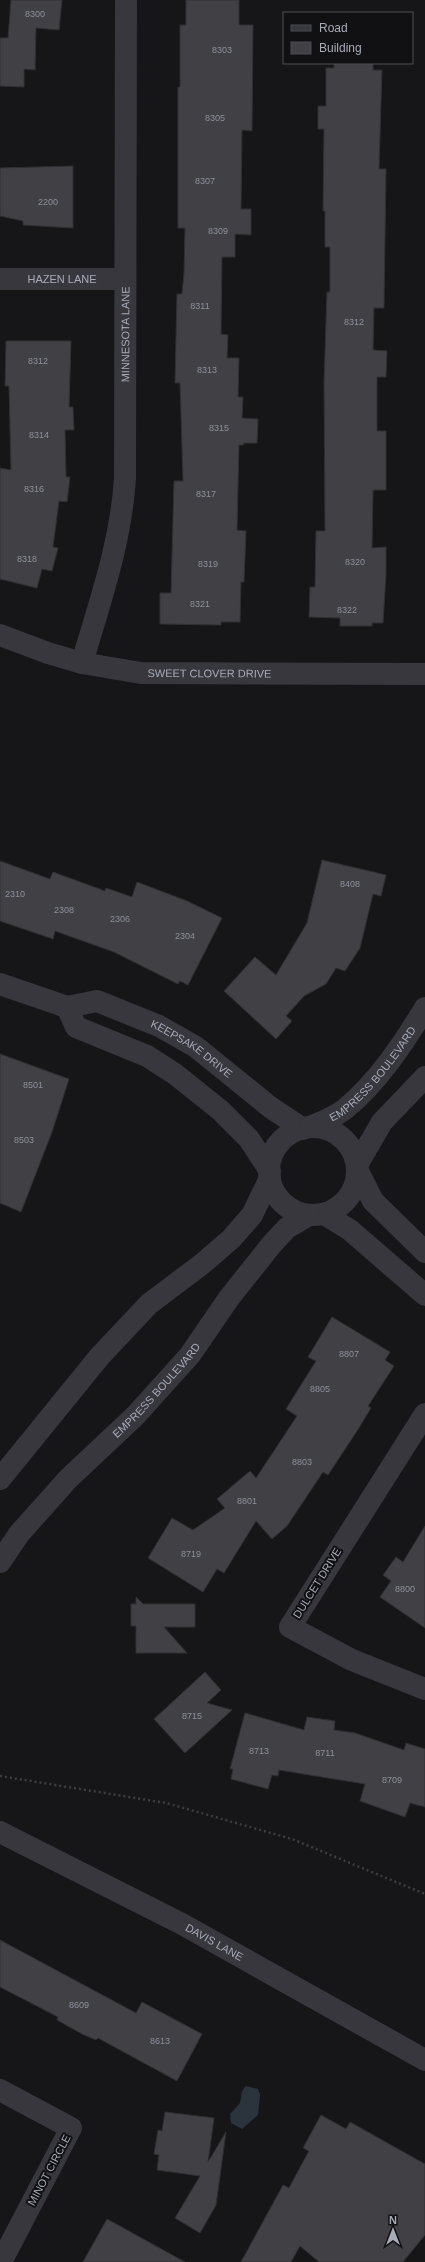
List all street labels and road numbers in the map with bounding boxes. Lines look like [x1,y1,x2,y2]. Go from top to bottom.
street label: HAZEN LANE [27,273,97,285]
street label: MINNESOTA LANE [119,286,131,382]
street label: SWEET CLOVER DRIVE [147,667,271,679]
street label: KEEPSAKE DRIVE [149,1017,235,1080]
street label: EMPRESS BOULEVARD [327,1024,418,1124]
street label: EMPRESS BOULEVARD [110,1341,203,1440]
street label: DULCET DRIVE [291,1546,343,1620]
street label: DAVIS LANE [183,1921,245,1963]
street label: MINOT CIRCLE [25,2132,73,2208]

